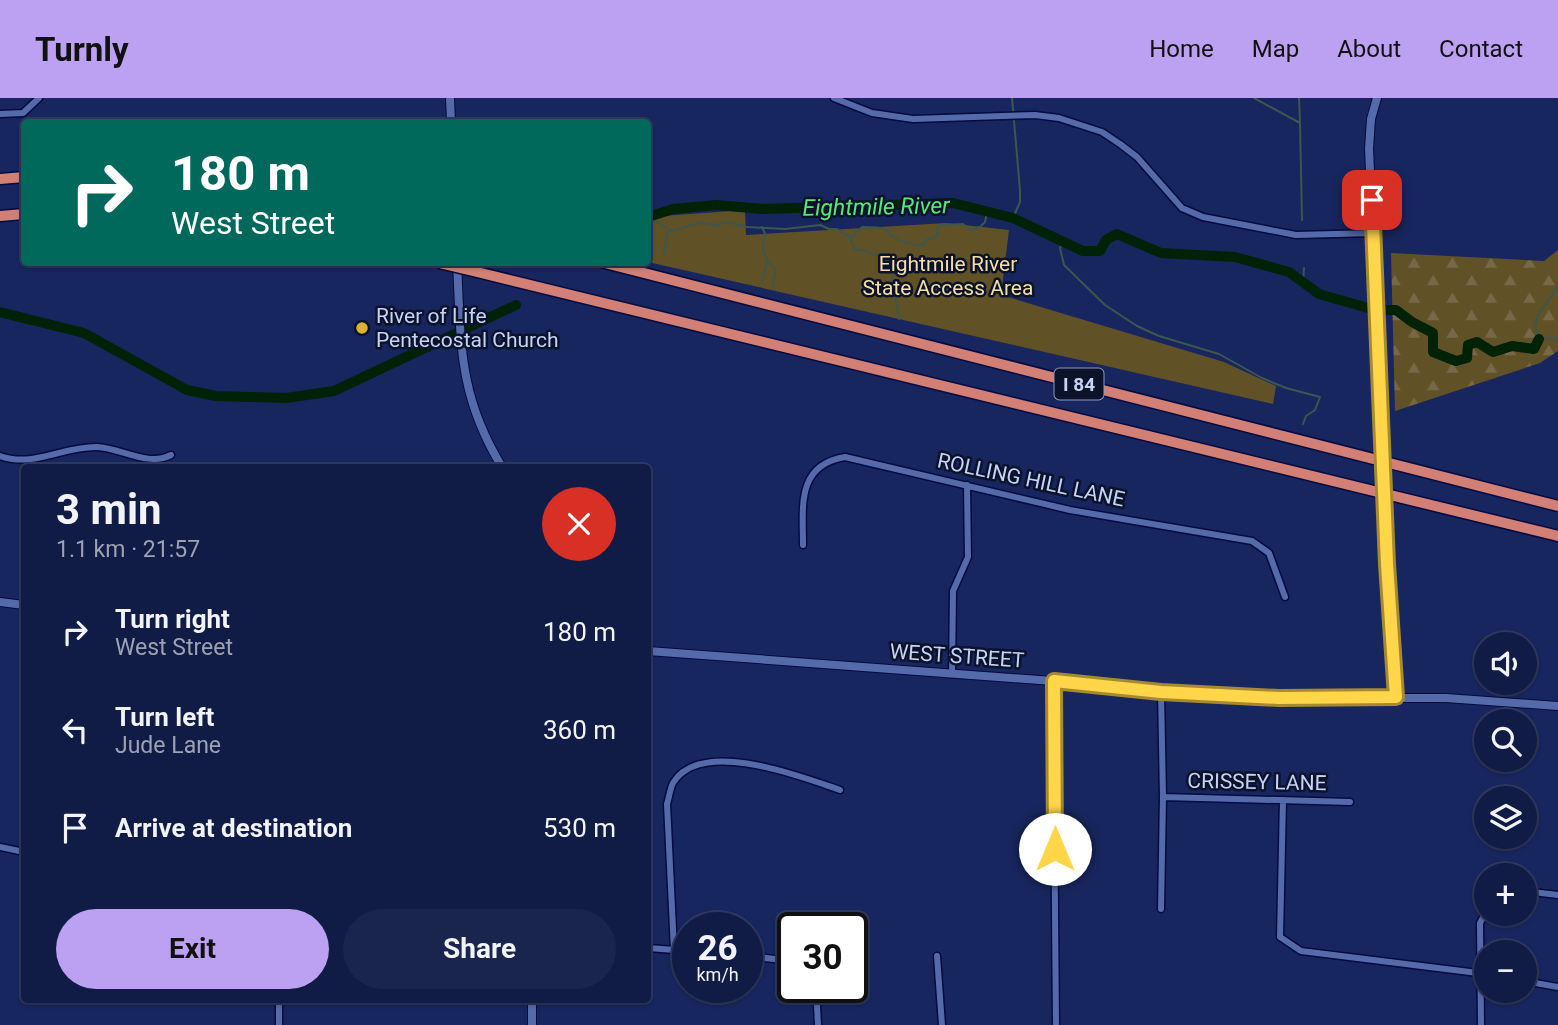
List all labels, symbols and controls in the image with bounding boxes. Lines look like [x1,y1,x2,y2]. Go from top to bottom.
text: Turnly [35,30,129,69]
text: Home [1149,35,1214,63]
text: Map [1252,35,1299,63]
text: About [1337,35,1401,63]
text: Contact [1439,35,1523,63]
text: 180 m [171,145,310,202]
icon: right [56,147,147,238]
pin [1342,170,1402,230]
icon: arrive [1353,181,1391,219]
water label: Eightmile River [802,192,951,222]
text: West Street [171,204,335,242]
park label: Eightmile River State Access Area [863,252,1033,300]
place label: River of Life Pentecostal Church [376,304,559,352]
marker: River of Life Pentecostal Church [354,320,370,336]
road number: I 84 [1054,368,1104,400]
street label: ROLLING HILL LANE [935,448,1127,512]
text: 3 min [56,485,162,534]
button: close [542,487,616,561]
text: 1.1 km · 21:57 [56,536,200,563]
text: Turn right [115,604,230,634]
icon: right [56,613,94,651]
text: 180 m [543,617,616,647]
map controls [1474,632,1537,1003]
button: sound [1474,632,1537,695]
text: West Street [115,634,233,661]
street label: WEST STREET [889,639,1026,673]
text: Turn left [115,702,214,732]
button: search [1474,709,1537,772]
icon: left [56,711,94,749]
text: 360 m [543,715,616,745]
text: Jude Lane [115,732,221,759]
street label: CRISSEY LANE [1187,769,1327,795]
button: layers [1474,786,1537,849]
icon: arrive [56,809,94,847]
position arrow [1018,812,1092,886]
text: Arrive at destination [115,813,352,843]
text: 530 m [543,813,616,843]
button: + [1474,863,1537,926]
button: Exit [56,909,329,989]
button: Share [343,909,616,989]
speed limit sign: 30 [777,912,868,1003]
text: 26 [697,928,738,969]
button: − [1474,940,1537,1003]
text: km/h [696,964,739,985]

